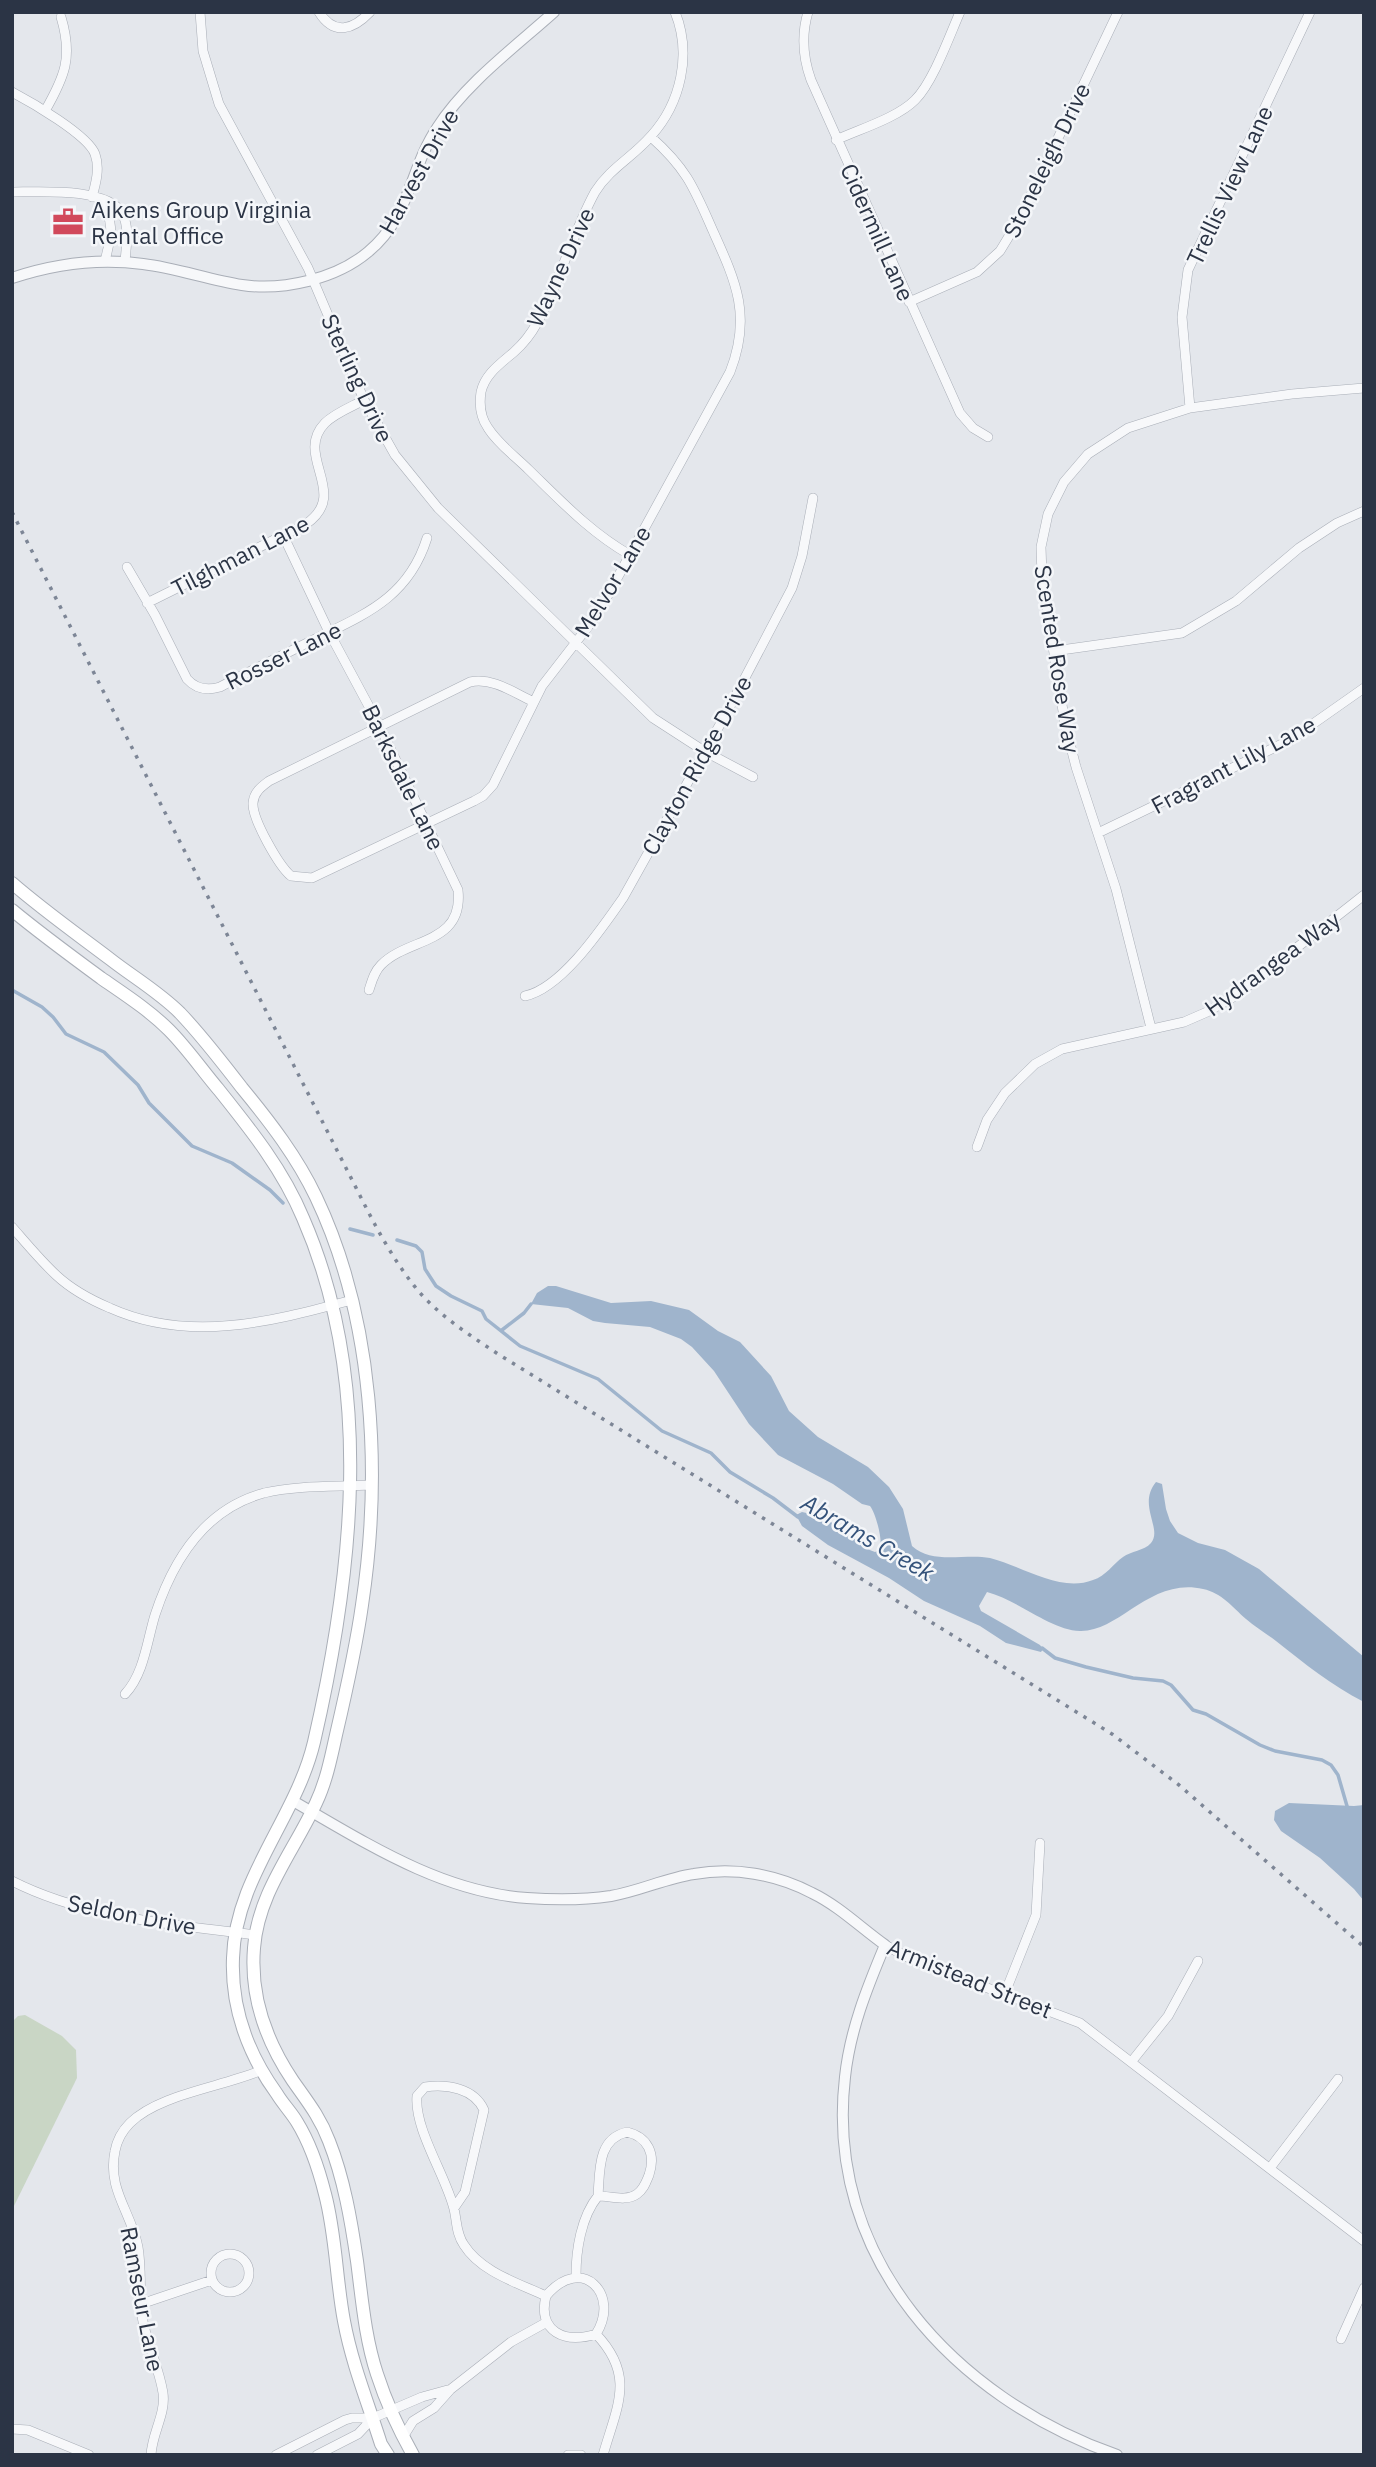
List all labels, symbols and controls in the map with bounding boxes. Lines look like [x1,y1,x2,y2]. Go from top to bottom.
street label: Stoneleigh Drive [996,78,1096,242]
street label: Trellis View Lane [1179,100,1279,270]
street label: Harvest Drive [371,103,465,239]
street label: Cidermill Lane [834,158,922,306]
place label: Aikens Group Virginia Rental Office [91,194,311,250]
street label: Wayne Drive [519,202,601,332]
office icon: Aikens Group Virginia Rental Office [51,205,85,239]
street label: Sterling Drive [315,309,401,447]
street label: Tilghman Lane [166,507,314,603]
street label: Melvor Lane [567,520,657,642]
street label: Scented Rose Way [1028,563,1088,756]
street label: Rosser Lane [220,614,346,696]
street label: Clayton Ridge Drive [634,670,758,860]
street label: Barksdale Lane [356,699,452,855]
street label: Fragrant Lily Lane [1146,708,1320,820]
street label: Hydrangea Way [1198,903,1346,1022]
water label: Abrams Creek [795,1486,941,1588]
street label: Seldon Drive [65,1887,199,1941]
street label: Armistead Street [883,1931,1057,2025]
street label: Ramseur Lane [114,2224,172,2374]

